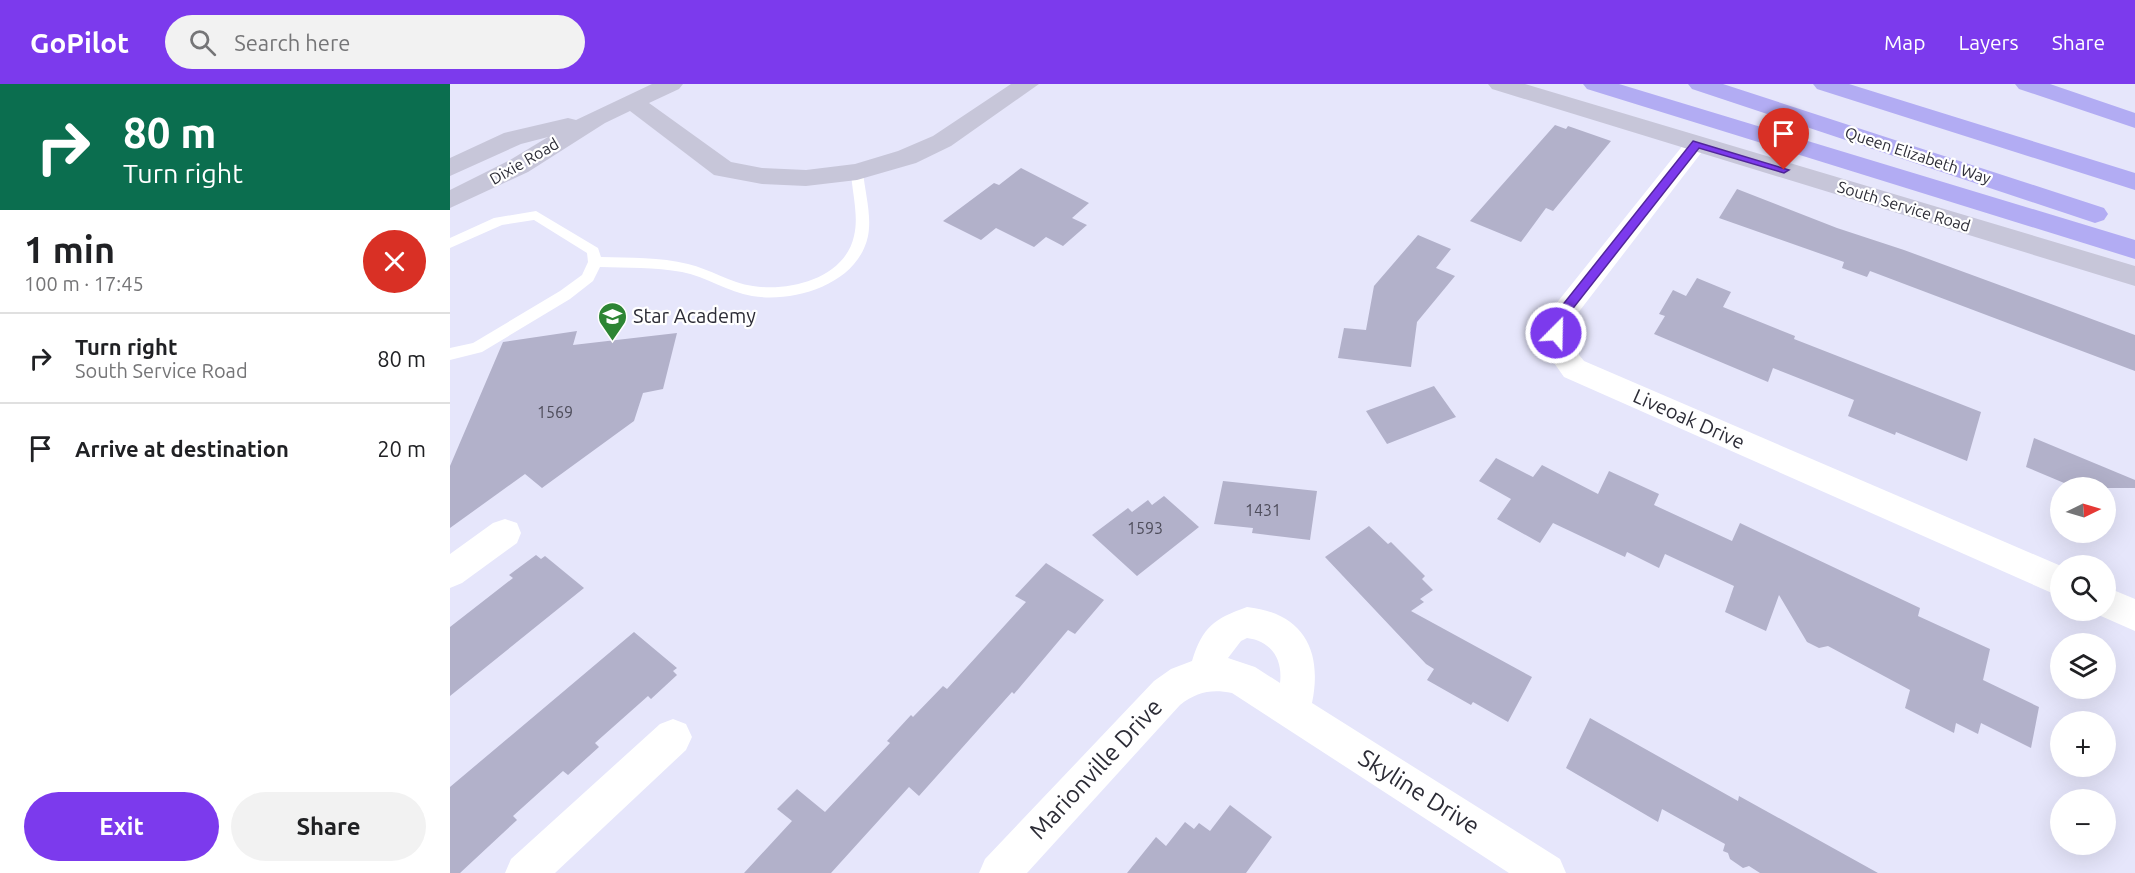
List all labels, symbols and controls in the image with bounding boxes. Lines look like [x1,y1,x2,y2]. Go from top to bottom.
search box [165,15,585,69]
icon: search [186,26,219,59]
text: GoPilot [30,27,129,58]
text: Search here [234,30,350,55]
text: Map [1884,30,1925,54]
text: Layers [1958,30,2019,54]
text: Share [2052,30,2105,54]
icon: right [24,108,102,186]
pin [1758,108,1809,170]
text: 80 m [123,109,217,156]
icon: arrive [1767,117,1800,150]
street label: Queen Elizabeth Way [1843,123,1993,187]
street label: Dixie Road [486,134,562,188]
text: Turn right [123,158,243,188]
street label: South Service Road [1835,177,1973,235]
text: 1 min [24,229,115,270]
button: close [363,230,426,293]
text: 100 m · 17:45 [24,272,144,295]
school or university icon: Star Academy [596,300,628,342]
position arrow [1524,301,1588,365]
place label: Star Academy [633,304,756,327]
text: Turn right [75,334,177,359]
icon: right [24,342,57,375]
text: 80 m [377,346,426,371]
text: South Service Road [75,359,248,382]
street label: Liveoak Drive [1630,384,1749,453]
house number: 1569 [537,403,573,421]
icon: arrive [24,432,57,465]
text: Arrive at destination [75,436,289,461]
text: 20 m [377,436,426,461]
north arrow [2050,477,2116,543]
map controls [2050,477,2116,855]
house number: 1431 [1245,501,1281,519]
house number: 1593 [1127,519,1163,537]
button: search [2050,555,2116,621]
button: layers [2050,633,2116,699]
street label: Marionville Drive [1024,693,1167,844]
button: + [2050,711,2116,777]
street label: Skyline Drive [1354,744,1485,839]
button: − [2050,789,2116,855]
button: Exit [24,792,219,861]
button: Share [231,792,426,861]

